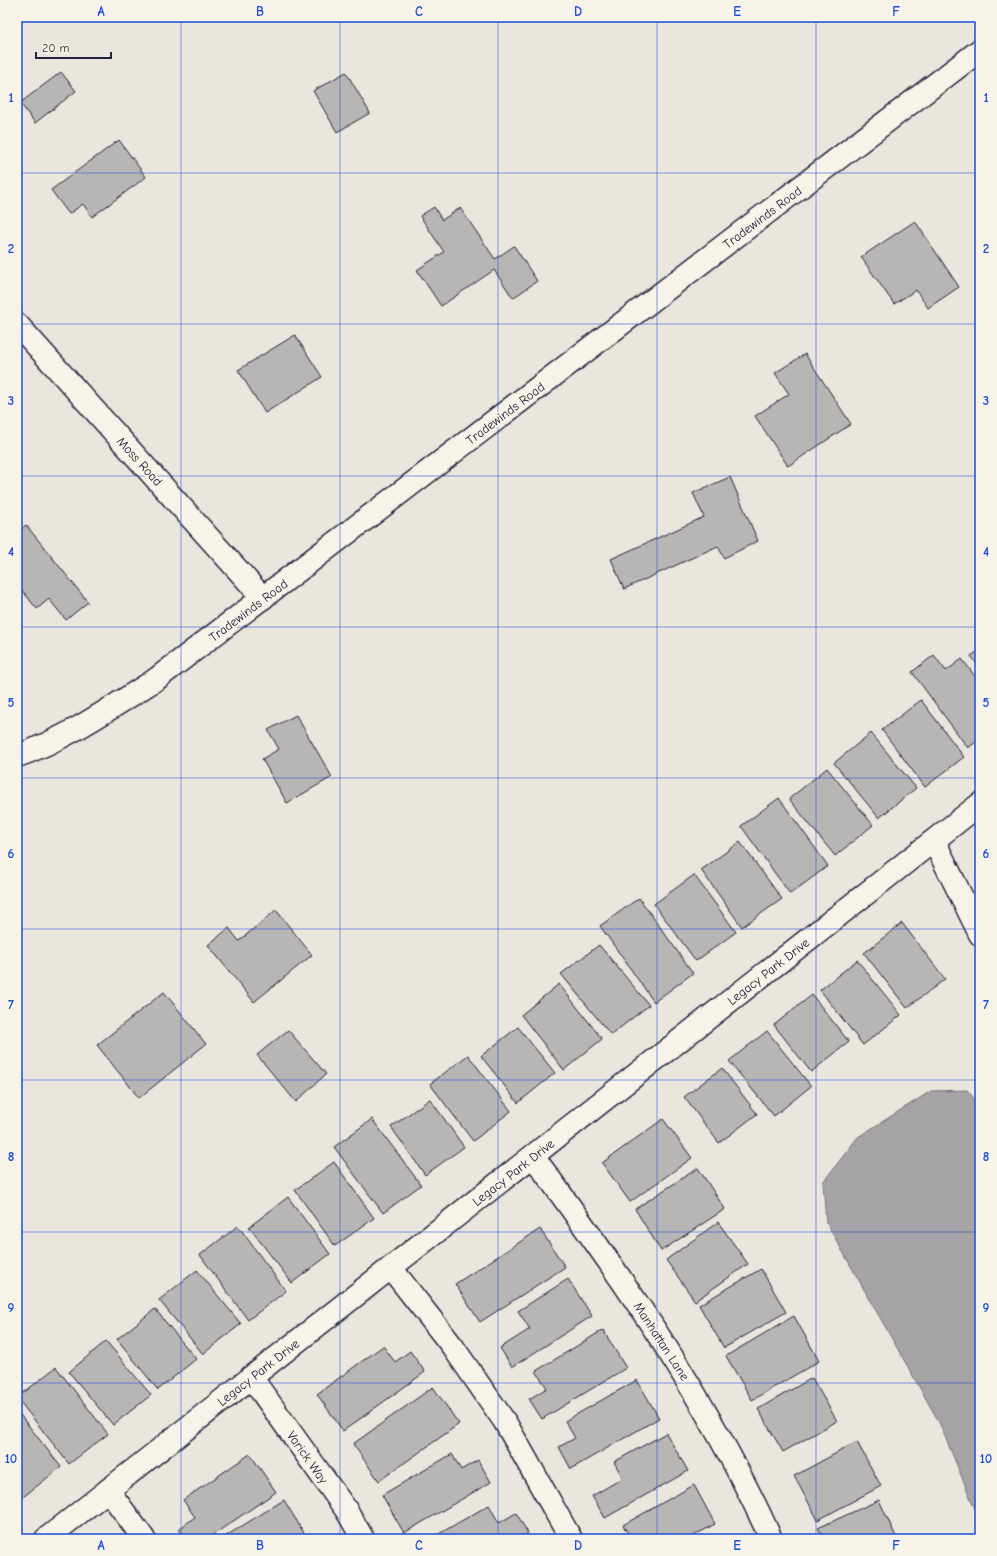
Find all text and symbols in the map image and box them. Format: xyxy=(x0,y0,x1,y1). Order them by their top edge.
text: A xyxy=(97,4,105,19)
text: B xyxy=(256,4,264,19)
text: C xyxy=(415,4,423,19)
text: D xyxy=(574,4,582,19)
text: E xyxy=(733,4,741,19)
text: F xyxy=(892,4,900,19)
scale bar xyxy=(36,34,111,60)
text: 20 m xyxy=(42,41,70,55)
text: 1 xyxy=(8,90,14,105)
text: 1 xyxy=(983,90,989,105)
street label: Tradewinds Road xyxy=(720,183,805,252)
text: 2 xyxy=(8,241,14,256)
text: 2 xyxy=(983,241,989,256)
street label: Tradewinds Road xyxy=(463,379,548,448)
text: 3 xyxy=(8,393,14,408)
text: 3 xyxy=(983,393,989,408)
street label: Moss Road xyxy=(114,434,166,489)
text: 4 xyxy=(8,544,14,559)
text: 4 xyxy=(983,544,989,559)
street label: Tradewinds Road xyxy=(206,576,291,645)
text: 5 xyxy=(8,695,15,710)
text: 5 xyxy=(983,695,990,710)
text: 6 xyxy=(8,846,15,861)
text: 6 xyxy=(983,846,990,861)
street label: Legacy Park Drive xyxy=(724,934,813,1008)
text: 7 xyxy=(8,997,14,1012)
text: 7 xyxy=(983,997,989,1012)
street label: Legacy Park Drive xyxy=(469,1135,558,1209)
text: 8 xyxy=(8,1149,14,1164)
text: 8 xyxy=(983,1149,989,1164)
street label: Manhattan Lane xyxy=(631,1299,693,1384)
text: 9 xyxy=(8,1300,15,1315)
text: 9 xyxy=(983,1300,990,1315)
street label: Legacy Park Drive xyxy=(214,1335,303,1409)
street label: Varick Way xyxy=(284,1428,331,1487)
text: 10 xyxy=(5,1451,17,1466)
text: 10 xyxy=(980,1451,992,1466)
text: A xyxy=(97,1538,105,1553)
text: B xyxy=(256,1538,264,1553)
text: C xyxy=(415,1538,423,1553)
text: D xyxy=(574,1538,582,1553)
text: E xyxy=(733,1538,741,1553)
text: F xyxy=(892,1538,900,1553)

